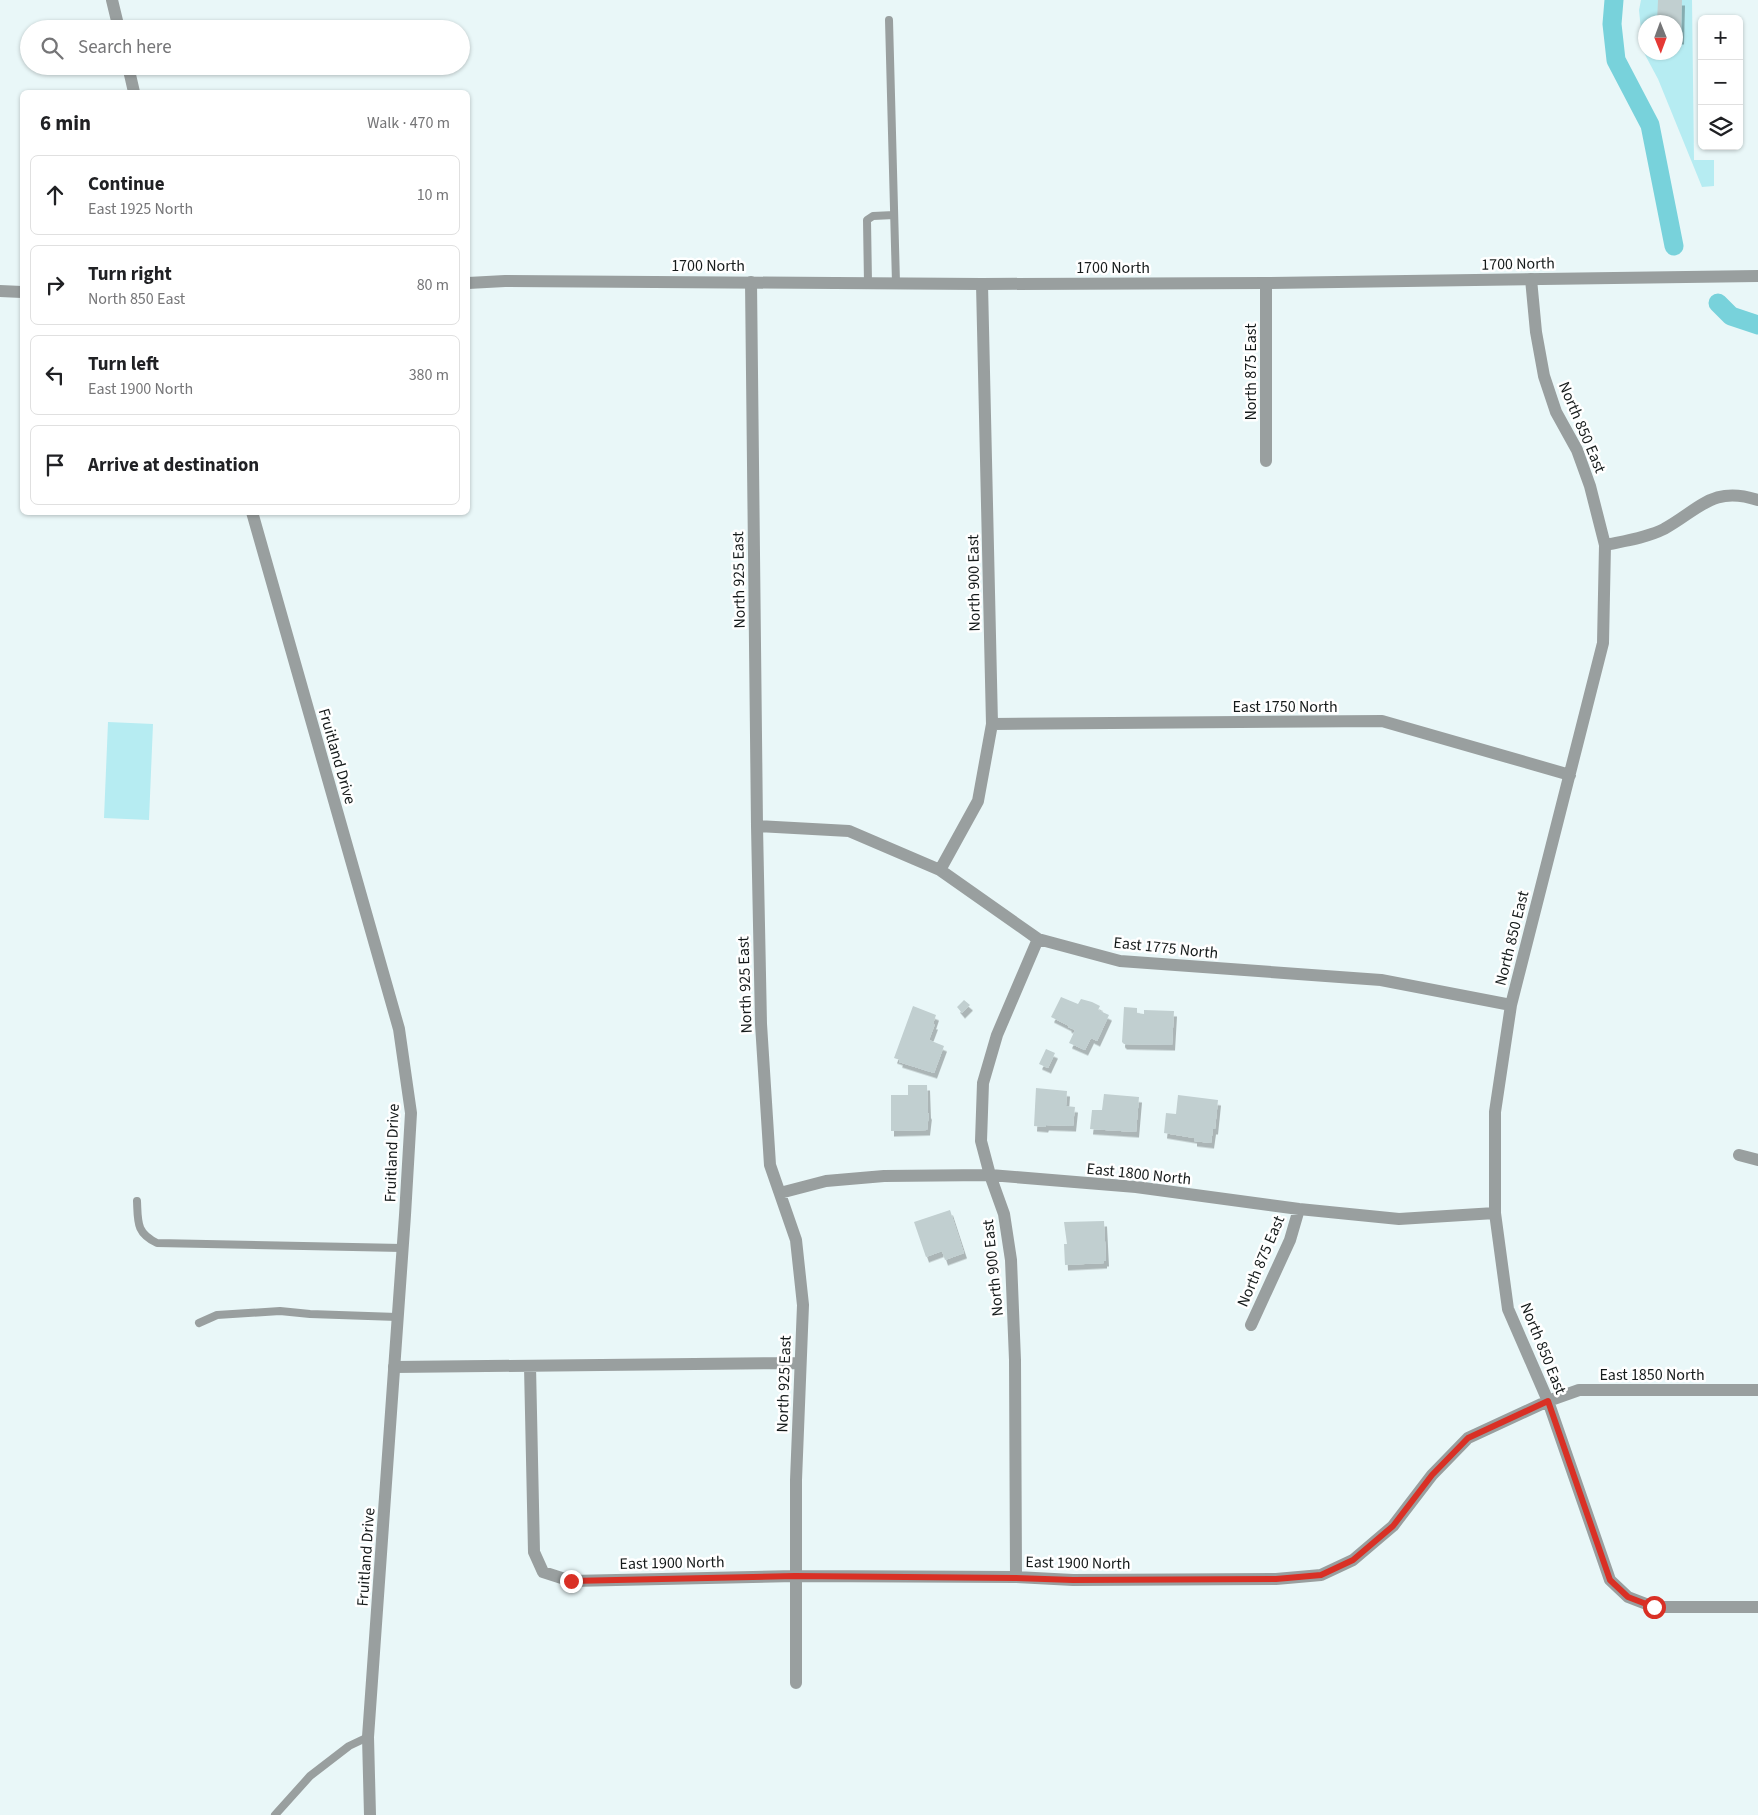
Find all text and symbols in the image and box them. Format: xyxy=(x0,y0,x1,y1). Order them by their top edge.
north arrow xyxy=(1638,15,1683,60)
map controls xyxy=(1698,15,1743,150)
button: + xyxy=(1698,15,1743,60)
search box xyxy=(20,20,470,75)
icon: search xyxy=(38,34,66,62)
text: Search here xyxy=(78,34,172,61)
button: − xyxy=(1698,60,1743,105)
button: layers xyxy=(1698,105,1743,150)
text: 6 min xyxy=(40,108,91,138)
text: Walk · 470 m xyxy=(367,112,450,134)
text: Continue xyxy=(88,171,165,198)
icon: ahead xyxy=(41,181,69,209)
text: 10 m xyxy=(417,184,449,206)
text: East 1925 North xyxy=(88,198,193,220)
street label: 1700 North xyxy=(1481,252,1555,276)
street label: 1700 North xyxy=(671,255,745,277)
street label: 1700 North xyxy=(1076,257,1150,279)
text: Turn right xyxy=(88,261,172,288)
icon: right xyxy=(41,271,69,299)
text: 80 m xyxy=(417,274,449,296)
text: North 850 East xyxy=(88,288,185,310)
street label: North 875 East xyxy=(1240,323,1262,421)
text: Turn left xyxy=(88,351,159,378)
icon: left xyxy=(41,361,69,389)
text: 380 m xyxy=(409,364,449,386)
text: East 1900 North xyxy=(88,378,193,400)
street label: North 850 East xyxy=(1553,378,1611,477)
icon: arrive xyxy=(41,451,69,479)
text: Arrive at destination xyxy=(88,452,259,479)
street label: North 925 East xyxy=(727,531,751,629)
street label: North 900 East xyxy=(962,534,986,632)
street label: East 1750 North xyxy=(1232,696,1338,718)
street label: Fruitland Drive xyxy=(313,706,361,807)
street label: North 850 East xyxy=(1490,888,1535,988)
street label: East 1775 North xyxy=(1112,932,1219,964)
street label: North 925 East xyxy=(732,935,758,1034)
street label: Fruitland Drive xyxy=(379,1103,405,1203)
street label: East 1800 North xyxy=(1085,1158,1192,1190)
street label: North 875 East xyxy=(1232,1212,1290,1310)
street label: North 900 East xyxy=(977,1218,1009,1317)
street label: North 850 East xyxy=(1515,1299,1572,1398)
street label: North 925 East xyxy=(771,1334,797,1433)
street label: East 1850 North xyxy=(1599,1364,1705,1386)
street label: Fruitland Drive xyxy=(352,1507,380,1607)
street label: East 1900 North xyxy=(619,1551,725,1575)
street label: East 1900 North xyxy=(1025,1551,1131,1575)
route end xyxy=(560,1570,583,1593)
route start xyxy=(1643,1596,1666,1619)

